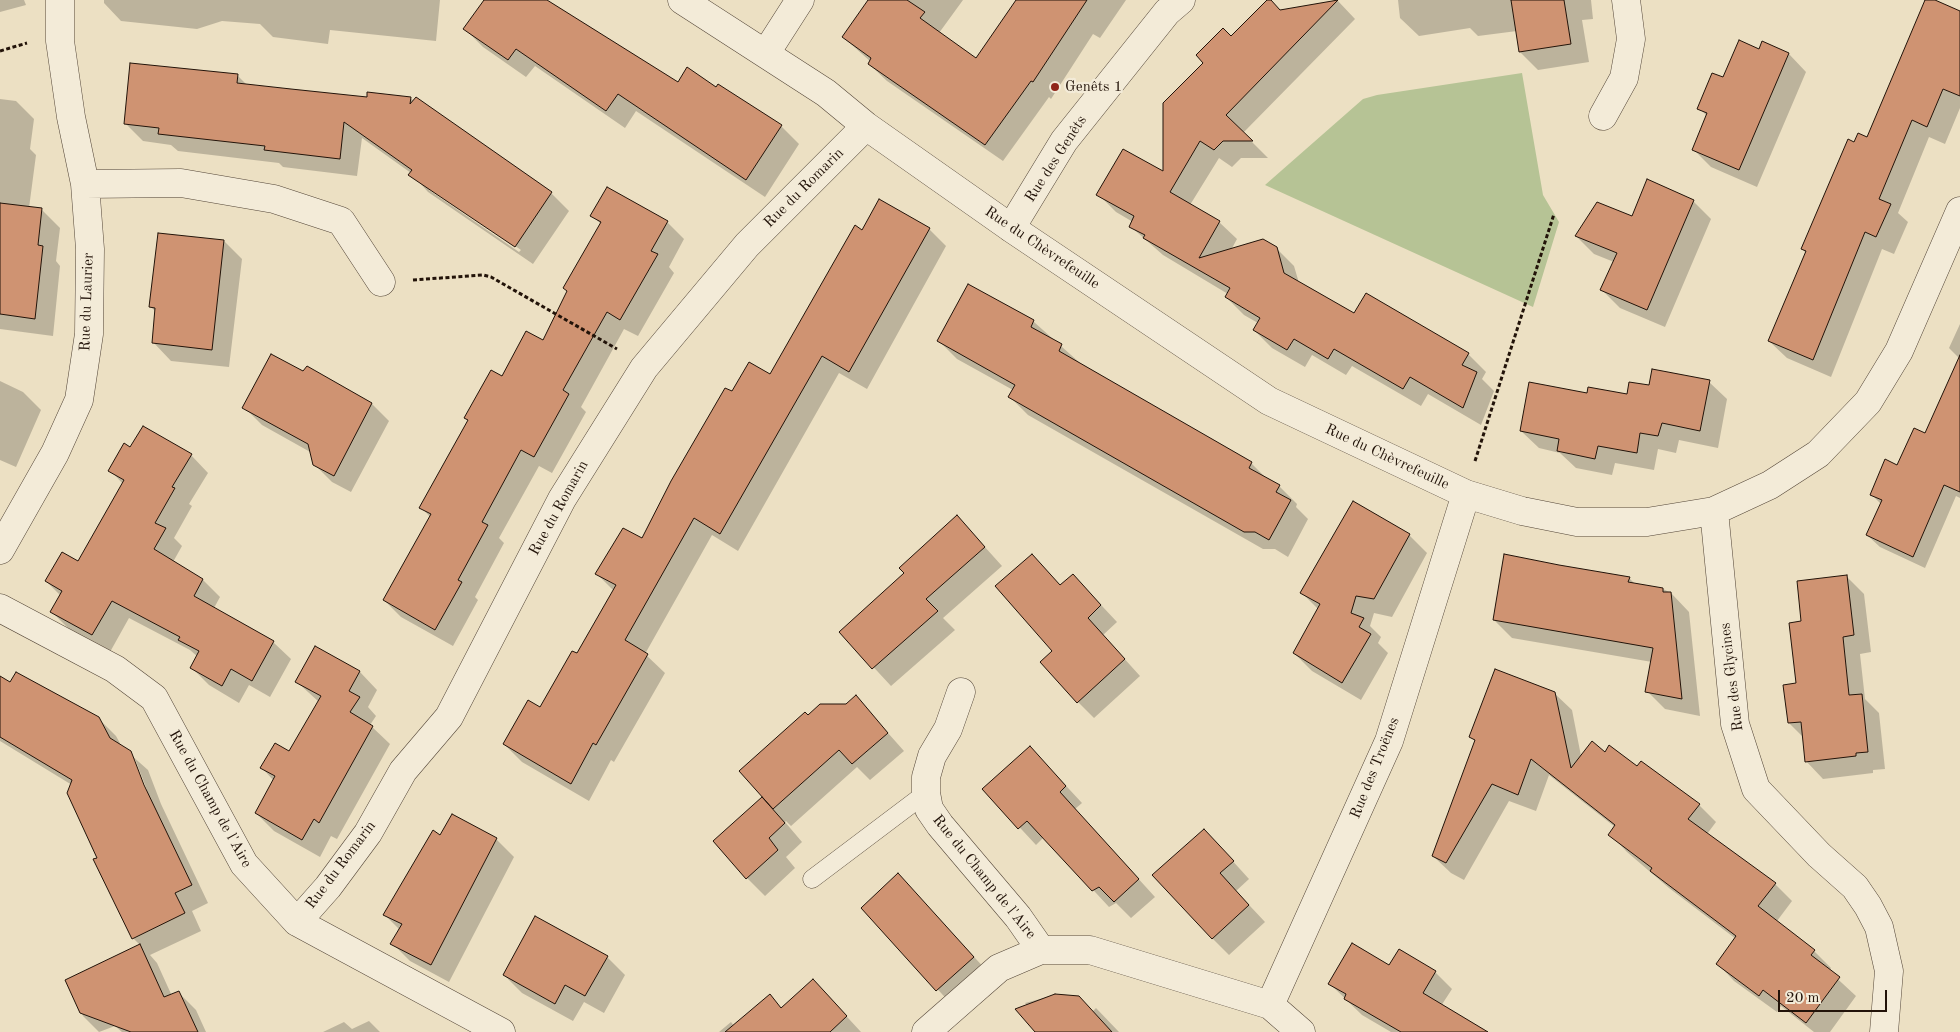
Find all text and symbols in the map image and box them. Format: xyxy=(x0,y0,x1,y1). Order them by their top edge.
place label: Genêts 1 xyxy=(1065,78,1122,96)
marker: Genêts 1 xyxy=(1049,81,1061,93)
street label: Rue des Genêts xyxy=(1021,112,1091,206)
street label: Rue du Romarin xyxy=(760,144,848,232)
street label: Rue du Chèvrefeuille xyxy=(981,203,1103,293)
street label: Rue du Laurier xyxy=(76,252,98,352)
street label: Rue du Chèvrefeuille xyxy=(1322,420,1452,494)
street label: Rue du Romarin xyxy=(526,457,592,559)
street label: Rue des Glycines xyxy=(1716,622,1748,732)
street label: Rue des Troënes xyxy=(1346,715,1404,821)
street label: Rue du Champ de l'Aire xyxy=(165,727,255,871)
street label: Rue du Champ de l'Aire xyxy=(928,811,1040,943)
street label: Rue du Romarin xyxy=(302,817,380,913)
scale bar xyxy=(1780,980,1889,1012)
text: 20 m xyxy=(1786,991,1820,1006)

